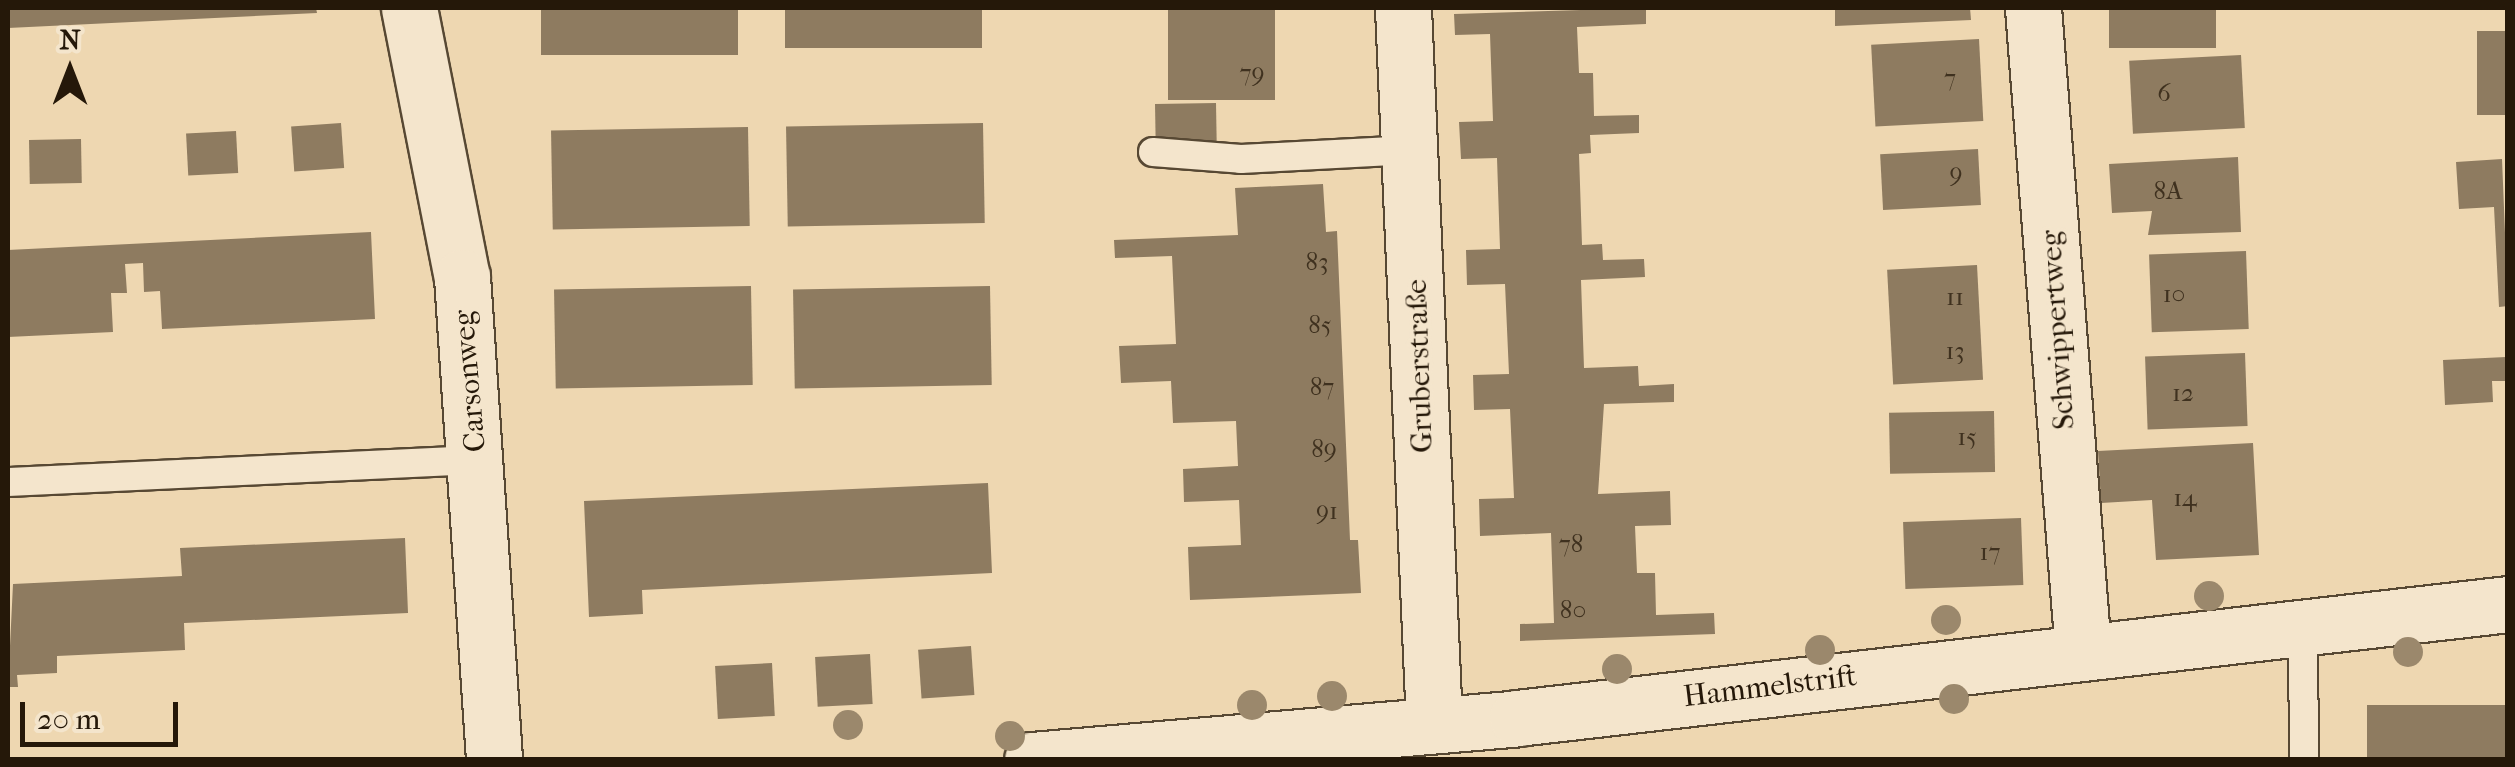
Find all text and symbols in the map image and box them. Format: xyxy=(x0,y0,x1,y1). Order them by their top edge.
north arrow xyxy=(20,20,120,120)
text: N xyxy=(59,23,81,56)
house number: 79 xyxy=(1239,58,1265,88)
house number: 7 xyxy=(1944,63,1956,93)
house number: 6 xyxy=(2157,78,2171,108)
house number: 9 xyxy=(1949,158,1963,188)
house number: 8A xyxy=(2154,176,2182,206)
street label: Schwippertweg xyxy=(2033,229,2083,431)
house number: 83 xyxy=(1306,247,1328,277)
street label: Gruberstraße xyxy=(1399,278,1441,454)
house number: 10 xyxy=(2163,279,2185,309)
house number: 11 xyxy=(1946,282,1964,312)
street label: Carsonweg xyxy=(446,309,494,453)
house number: 85 xyxy=(1308,310,1332,340)
house number: 13 xyxy=(1945,336,1965,366)
house number: 87 xyxy=(1310,372,1334,402)
house number: 12 xyxy=(2172,378,2194,408)
house number: 15 xyxy=(1957,422,1977,452)
house number: 89 xyxy=(1311,434,1337,464)
house number: 14 xyxy=(2173,483,2197,513)
house number: 91 xyxy=(1316,496,1338,526)
house number: 78 xyxy=(1559,529,1583,559)
house number: 17 xyxy=(1980,537,2000,567)
house number: 80 xyxy=(1560,595,1586,625)
street label: Hammelstrift xyxy=(1681,659,1859,715)
scale bar xyxy=(25,682,182,744)
text: 20 m xyxy=(37,702,100,737)

